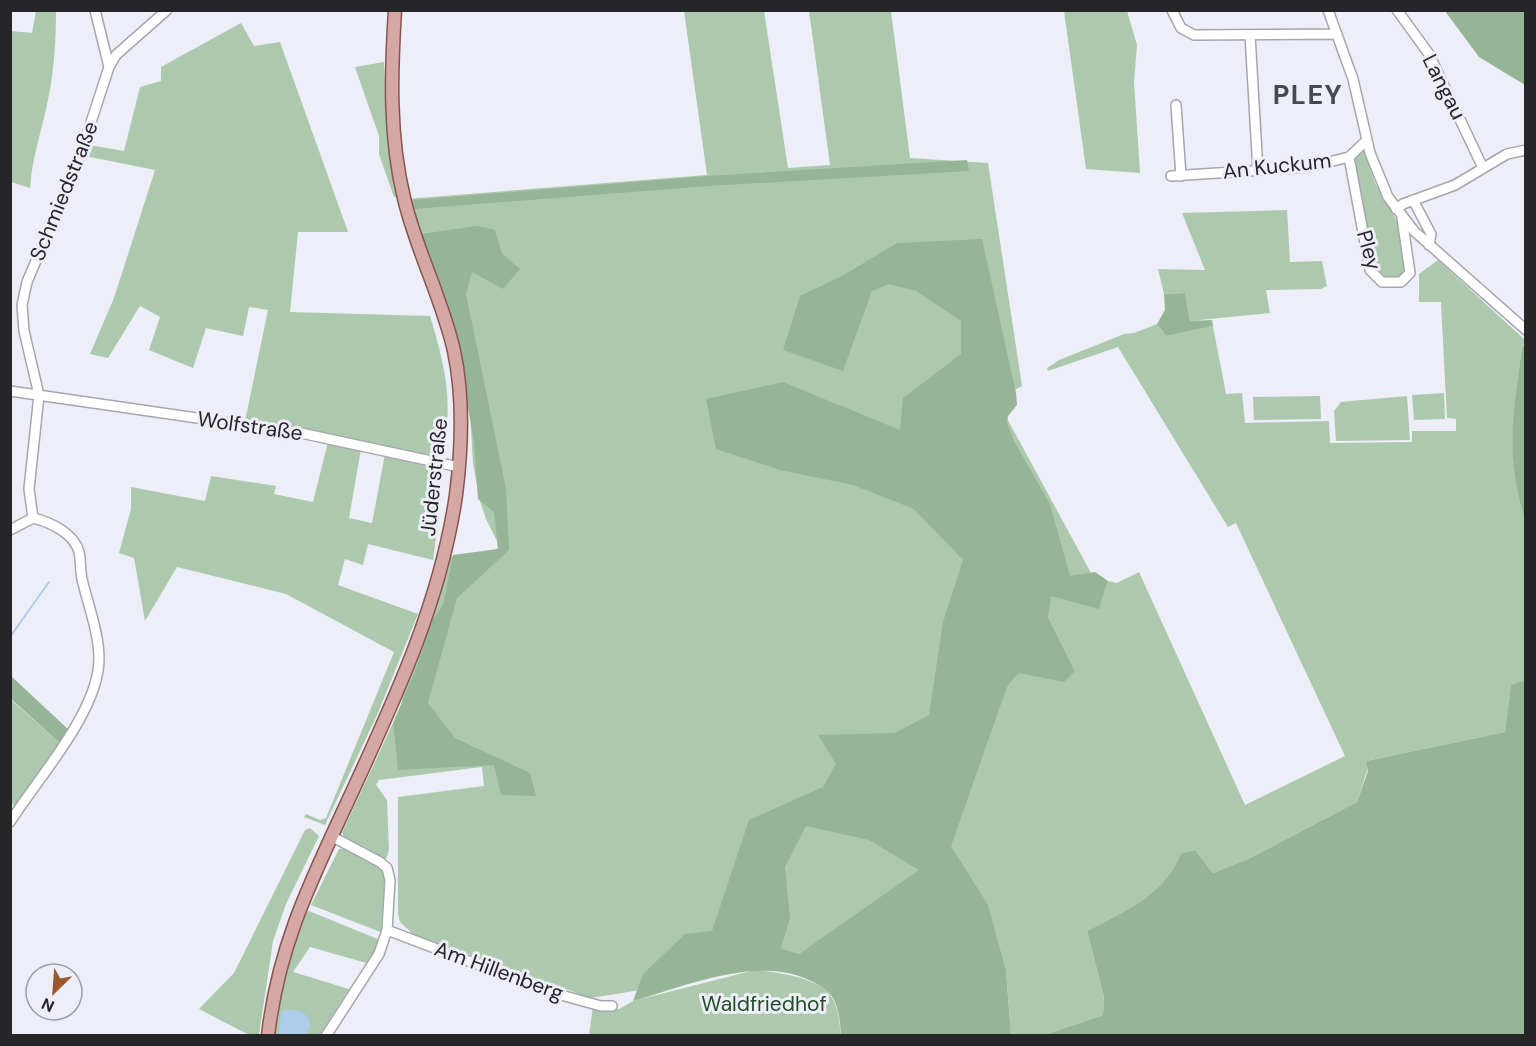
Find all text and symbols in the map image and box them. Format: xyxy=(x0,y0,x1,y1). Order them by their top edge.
street label: Langau xyxy=(1416,50,1472,124)
district label: PLEY xyxy=(1273,77,1343,112)
street label: Schmiedstraße xyxy=(23,117,105,265)
street label: An Kuckum xyxy=(1221,146,1333,186)
street label: Pley xyxy=(1350,227,1388,273)
street label: Wolfstraße xyxy=(195,405,305,447)
street label: Jüderstraße xyxy=(414,417,454,537)
street label: Am Hillenberg xyxy=(431,935,568,1007)
north arrow xyxy=(24,962,84,1022)
park label: Waldfriedhof xyxy=(701,990,827,1018)
text: N xyxy=(38,993,58,1017)

